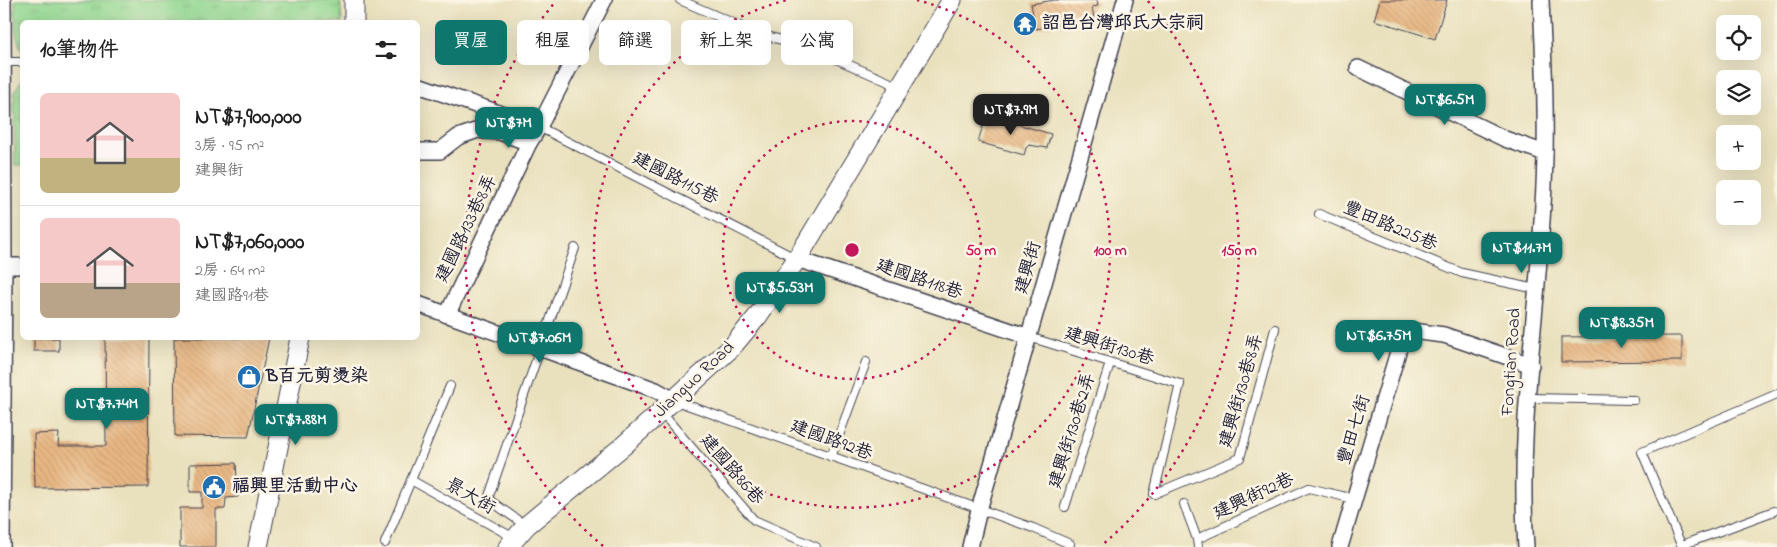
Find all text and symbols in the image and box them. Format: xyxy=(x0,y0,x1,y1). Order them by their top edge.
temple icon: 詔邑台灣邱氏大宗祠 xyxy=(1012,11,1038,37)
place label: 詔邑台灣邱氏大宗祠 xyxy=(1042,11,1204,37)
map controls xyxy=(1716,15,1761,225)
button: locate xyxy=(1716,15,1761,60)
chip: 買屋 xyxy=(435,20,507,65)
chip: 租屋 xyxy=(517,20,589,65)
chip: 篩選 xyxy=(599,20,671,65)
chip: 新上架 xyxy=(681,20,771,65)
chip: 公寓 xyxy=(781,20,853,65)
text: 10筆物件 xyxy=(40,36,119,66)
icon: filters xyxy=(372,36,400,64)
button: layers xyxy=(1716,70,1761,115)
pin: NT$6.5M xyxy=(1399,84,1491,126)
text: NT$6.5M xyxy=(1416,88,1474,112)
pin: NT$7.9M xyxy=(965,94,1057,136)
text: NT$7.9M xyxy=(984,98,1038,122)
text: NT$7,900,000 xyxy=(195,103,301,133)
pin: NT$7M xyxy=(474,106,544,149)
text: NT$7M xyxy=(486,111,532,135)
icon: home xyxy=(80,113,140,173)
button: + xyxy=(1716,125,1761,170)
text: 3房 · 95 m² xyxy=(195,134,264,158)
street label: 建國路115巷 xyxy=(627,146,723,212)
text: 建興街 xyxy=(195,159,243,183)
street label: 建國路133巷8弄 xyxy=(430,171,504,287)
button: − xyxy=(1716,180,1761,225)
street label: 豐田路225巷 xyxy=(1339,195,1441,259)
text: NT$7,060,000 xyxy=(195,228,304,258)
pin: NT$11.7M xyxy=(1470,232,1574,274)
text: NT$11.7M xyxy=(1492,236,1552,260)
icon: home xyxy=(80,238,140,298)
street label: 建興街 xyxy=(1009,238,1049,298)
text: 50 m xyxy=(966,240,997,262)
text: 100 m xyxy=(1093,240,1127,262)
text: 150 m xyxy=(1221,240,1257,262)
centre of rings xyxy=(843,241,861,259)
street label: 建國路118巷 xyxy=(872,253,966,307)
text: 2房 · 64 m² xyxy=(195,259,265,283)
pin: NT$5.53M xyxy=(728,272,832,314)
text: NT$5.53M xyxy=(746,276,814,300)
text: 建國路91巷 xyxy=(195,284,269,308)
pin: NT$8.35M xyxy=(1570,306,1674,349)
street label: Fongtian Road xyxy=(1495,307,1530,418)
text: NT$8.35M xyxy=(1590,311,1654,335)
pin: NT$6.75M xyxy=(1327,320,1431,362)
street label: 建興街130巷 xyxy=(1061,321,1157,373)
pin: NT$7.06M xyxy=(488,322,592,364)
text: NT$6.75M xyxy=(1346,324,1412,348)
text: NT$7.06M xyxy=(508,326,572,350)
street label: 建興街130巷8弄 xyxy=(1213,331,1271,451)
street label: Jianguo Road xyxy=(649,336,742,425)
shop icon: B百元剪燙染 xyxy=(236,364,262,390)
place label: B百元剪燙染 xyxy=(265,364,368,390)
street label: 建興街130巷2弄 xyxy=(1043,370,1103,492)
pin: NT$7.74M xyxy=(55,388,159,430)
text: NT$7.74M xyxy=(76,392,138,416)
street label: 豐田七街 xyxy=(1332,392,1378,468)
pin: NT$7.88M xyxy=(244,404,348,446)
text: NT$7.88M xyxy=(265,408,327,432)
street label: 建國路92巷 xyxy=(786,414,876,468)
street label: 建國路86巷 xyxy=(693,429,769,511)
street label: 建興街92巷 xyxy=(1209,467,1299,527)
street label: 景大街 xyxy=(440,472,500,522)
public building icon: 福興里活動中心 xyxy=(201,474,227,500)
place label: 福興里活動中心 xyxy=(232,474,358,500)

